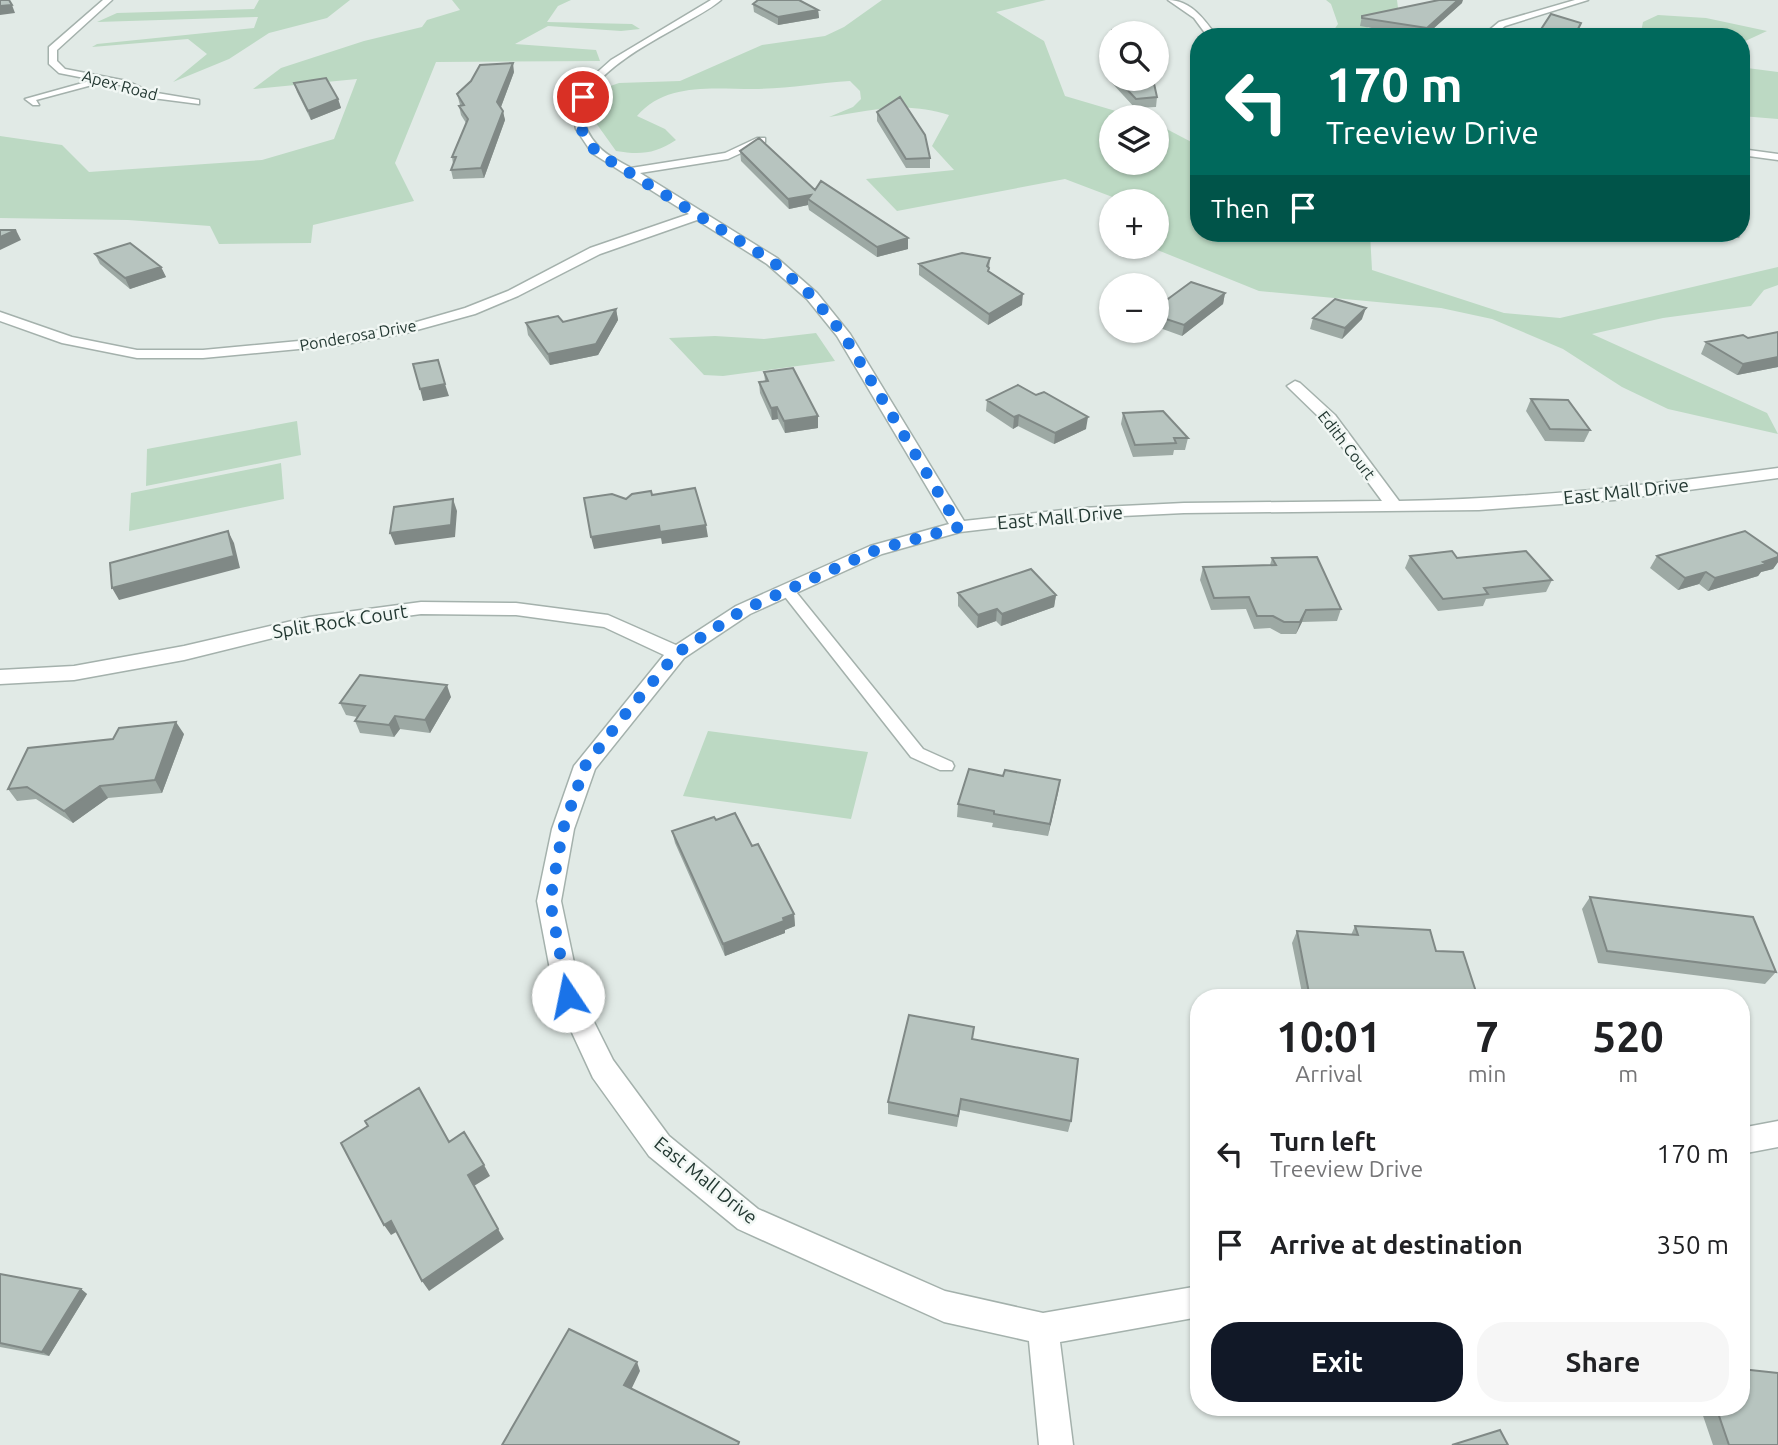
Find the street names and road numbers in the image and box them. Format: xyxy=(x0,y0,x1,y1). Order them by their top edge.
street label: Apex Road xyxy=(80,66,160,104)
street label: Ponderosa Drive xyxy=(298,316,418,354)
street label: Edith Court xyxy=(1315,407,1380,483)
street label: East Mall Drive xyxy=(1562,473,1690,509)
street label: East Mall Drive xyxy=(996,501,1124,533)
street label: Split Rock Court xyxy=(271,599,410,643)
street label: East Mall Drive xyxy=(650,1132,762,1228)

